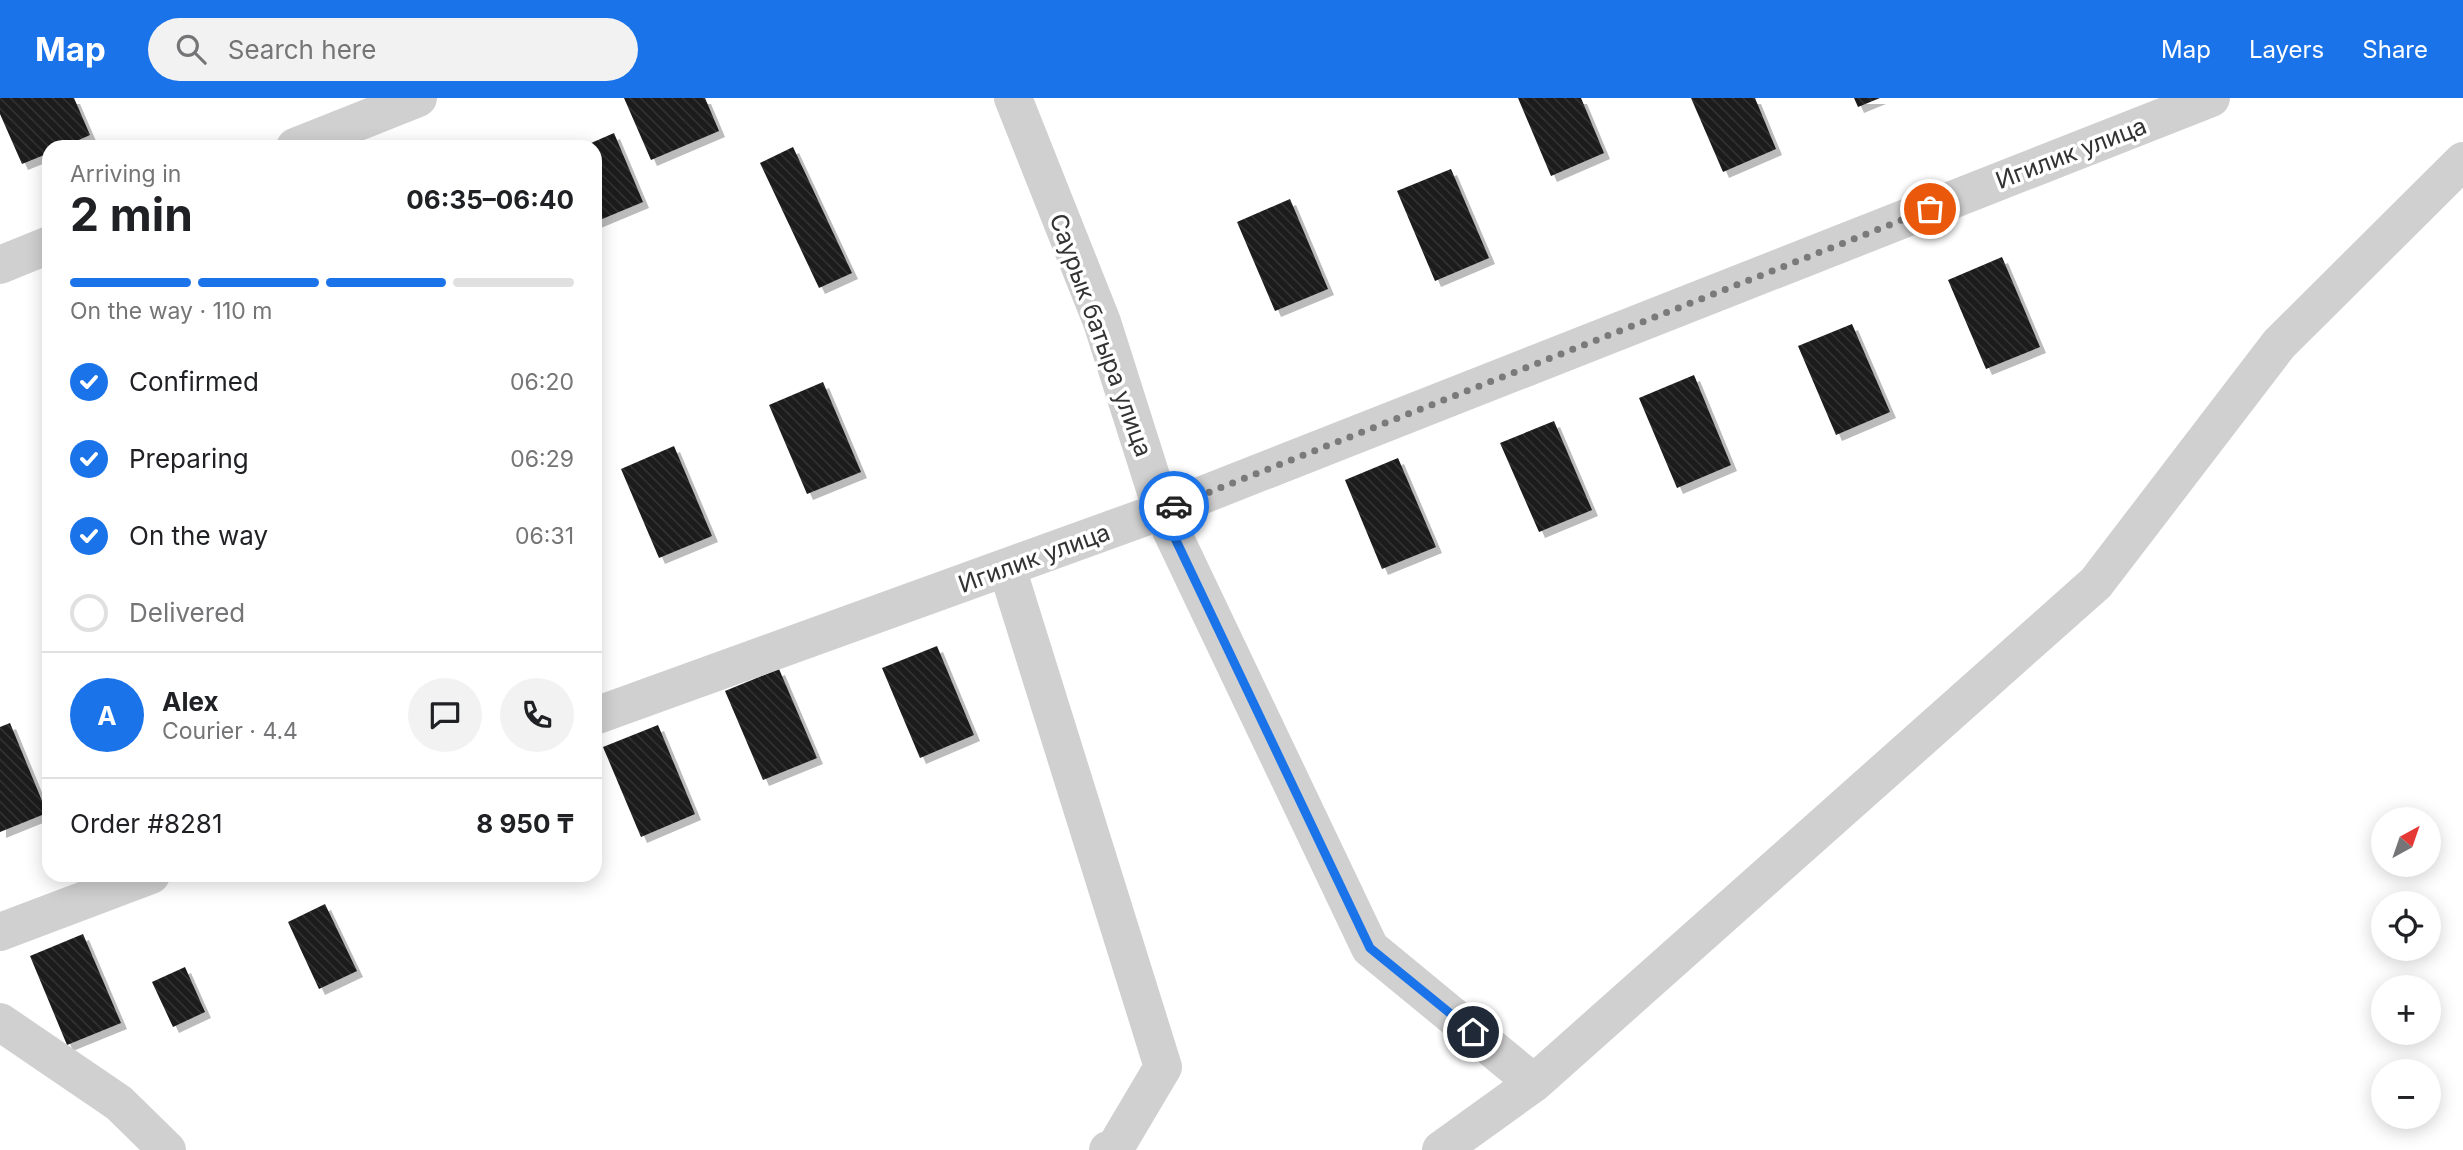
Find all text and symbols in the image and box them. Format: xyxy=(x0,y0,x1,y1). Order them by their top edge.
search box xyxy=(148,18,638,81)
text: Map xyxy=(35,29,106,69)
icon: search xyxy=(172,30,210,68)
text: Search here xyxy=(228,34,376,65)
text: Map xyxy=(2161,35,2211,64)
text: Layers xyxy=(2249,35,2324,64)
text: Share xyxy=(2362,35,2428,64)
street label: Игилик улица xyxy=(1992,111,2150,195)
text: Arriving in xyxy=(70,160,181,188)
pin xyxy=(1900,179,1960,239)
text: 06:35–06:40 xyxy=(406,184,574,215)
text: 2 min xyxy=(70,186,193,242)
icon: bag xyxy=(1911,190,1949,228)
street label: Саурык батыра улица xyxy=(1044,210,1158,460)
text: On the way · 110 m xyxy=(70,297,272,325)
icon: check xyxy=(70,363,108,401)
text: Confirmed xyxy=(129,366,259,397)
text: 06:20 xyxy=(510,368,574,396)
icon: check xyxy=(70,440,108,478)
text: Preparing xyxy=(129,443,249,474)
text: 06:29 xyxy=(510,445,574,473)
courier xyxy=(1139,471,1209,541)
icon: car xyxy=(1155,487,1193,525)
icon: check xyxy=(70,517,108,555)
street label: Игилик улица xyxy=(954,517,1114,599)
text: On the way xyxy=(129,520,268,551)
text: 06:31 xyxy=(515,522,574,550)
text: Delivered xyxy=(129,597,245,628)
button: chat xyxy=(408,678,482,752)
button: phone xyxy=(500,678,574,752)
text: Alex xyxy=(162,686,219,717)
text: A xyxy=(97,700,117,731)
text: Courier · 4.4 xyxy=(162,717,298,745)
north arrow xyxy=(2371,807,2441,877)
map controls xyxy=(2371,807,2441,1129)
text: Order #8281 xyxy=(70,808,222,839)
text: 8 950 ₸ xyxy=(476,808,574,839)
button: locate xyxy=(2371,891,2441,961)
button: + xyxy=(2371,975,2441,1045)
pin xyxy=(1443,1002,1503,1062)
icon: home xyxy=(1454,1013,1492,1051)
button: − xyxy=(2371,1059,2441,1129)

